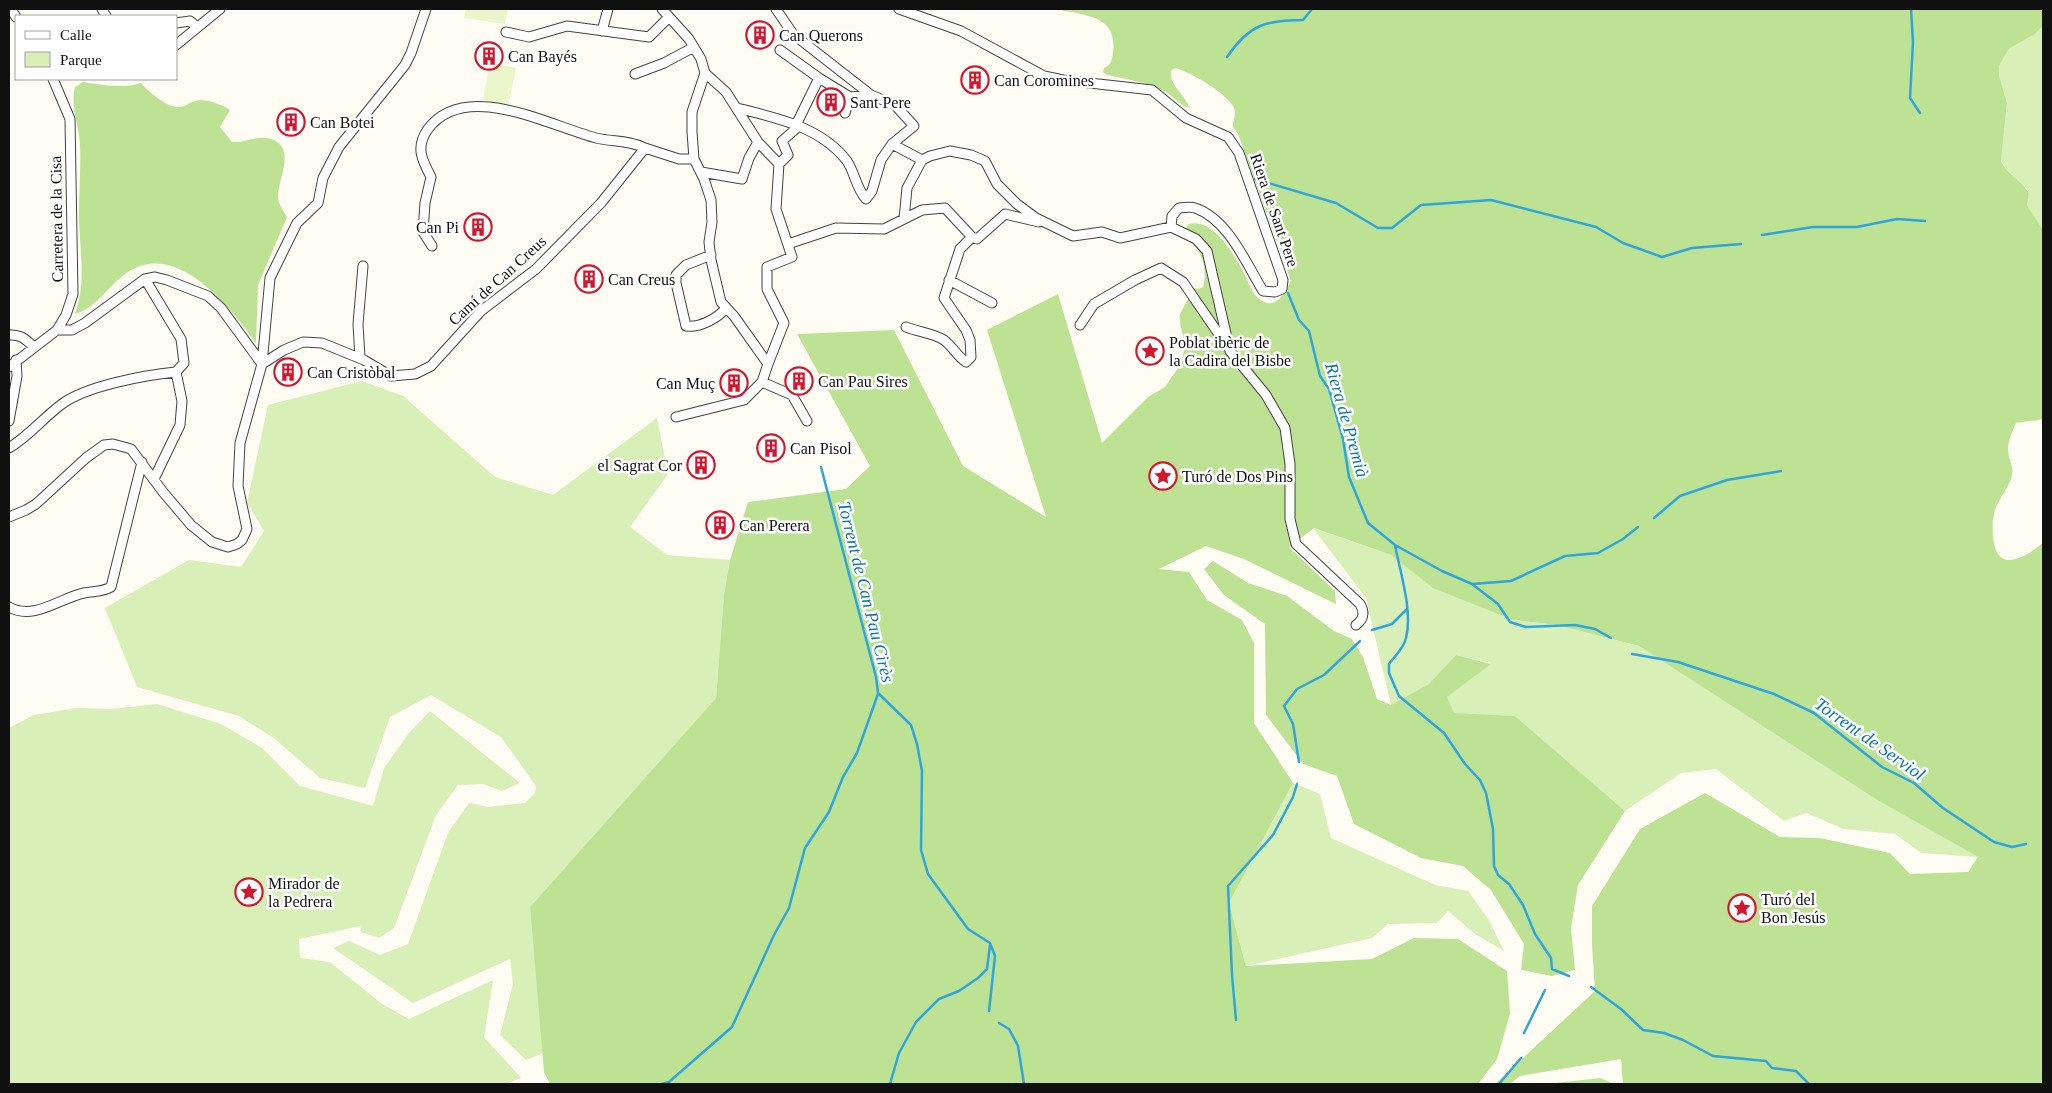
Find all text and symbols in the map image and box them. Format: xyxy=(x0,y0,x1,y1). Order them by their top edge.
legend xyxy=(15,15,178,80)
building icon: Can Querons xyxy=(745,20,775,50)
text: Calle xyxy=(60,27,92,43)
place label: Can Querons xyxy=(779,27,863,44)
building icon: Can Bayés xyxy=(474,41,504,71)
place label: Can Bayés xyxy=(508,48,577,66)
text: Parque xyxy=(60,52,102,68)
building icon: Can Coromines xyxy=(960,65,990,95)
place label: Can Coromines xyxy=(994,72,1094,89)
building icon: Sant Pere xyxy=(816,87,846,117)
place label: Sant Pere xyxy=(850,94,911,111)
building icon: Can Botei xyxy=(276,107,306,137)
place label: Can Botei xyxy=(310,114,375,131)
street label: Riera de Sant Pere xyxy=(1247,151,1302,269)
street label: Carretera de la Cisa xyxy=(47,156,66,282)
building icon: Can Pi xyxy=(463,212,493,242)
place label: Can Pi xyxy=(416,219,460,236)
street label: Camí de Can Creus xyxy=(445,232,549,328)
building icon: Can Creus xyxy=(574,264,604,294)
place label: Can Creus xyxy=(608,271,675,288)
place label: Poblat ibèric de la Cadira del Bisbe xyxy=(1169,334,1291,369)
place icon: Poblat ibèric de la Cadira del Bisbe xyxy=(1135,336,1165,366)
building icon: Can Cristòbal xyxy=(273,357,303,387)
water label: Riera de Premià xyxy=(1321,359,1373,480)
place label: Can Cristòbal xyxy=(307,364,396,381)
building icon: Can Pau Sires xyxy=(784,366,814,396)
building icon: Can Muç xyxy=(719,368,749,398)
place label: Can Pau Sires xyxy=(818,373,908,390)
place label: Can Muç xyxy=(656,375,715,393)
building icon: Can Pisol xyxy=(756,433,786,463)
place label: Can Pisol xyxy=(790,440,852,457)
building icon: el Sagrat Cor xyxy=(686,450,716,480)
place label: el Sagrat Cor xyxy=(598,457,683,475)
place icon: Turó de Dos Pins xyxy=(1148,461,1178,491)
place label: Turó de Dos Pins xyxy=(1182,468,1293,485)
water label: Torrent de Can Pau Cirès xyxy=(834,499,898,685)
building icon: Can Perera xyxy=(705,510,735,540)
place label: Can Perera xyxy=(739,517,810,534)
water label: Torrent de Serviol xyxy=(1811,694,1929,784)
place label: Mirador de la Pedrera xyxy=(268,875,340,910)
place icon: Mirador de la Pedrera xyxy=(234,877,264,907)
place label: Turó del Bon Jesús xyxy=(1761,891,1825,926)
place icon: Turó del Bon Jesús xyxy=(1727,893,1757,923)

